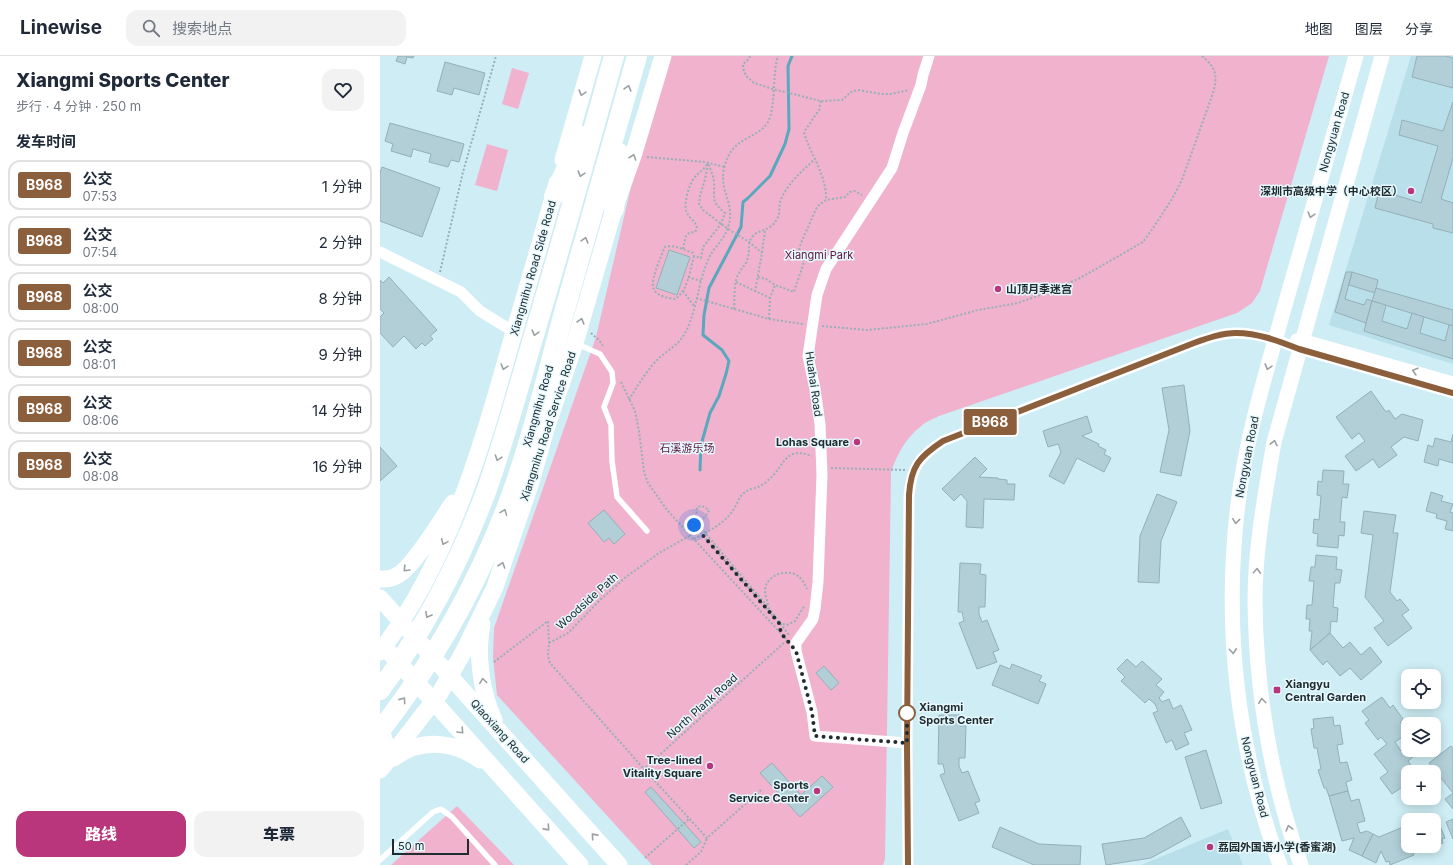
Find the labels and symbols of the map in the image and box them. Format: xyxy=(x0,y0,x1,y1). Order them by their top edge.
one-way arrow xyxy=(623,85,632,92)
one-way arrow xyxy=(578,90,587,97)
street label: Nongyuan Road xyxy=(1316,90,1352,174)
one-way arrow xyxy=(628,154,636,161)
one-way arrow xyxy=(577,171,585,178)
place label: 深圳市高级中学（中心校区） xyxy=(1260,184,1403,198)
marker: 深圳市高级中学（中心校区） xyxy=(1406,186,1416,196)
street label: Xiangmihu Road Side Road xyxy=(507,199,559,337)
one-way arrow xyxy=(1307,211,1316,218)
one-way arrow xyxy=(580,237,589,244)
park label: Xiangmi Park xyxy=(785,248,853,262)
place label: 山顶月季迷宫 xyxy=(1006,282,1072,296)
marker: 山顶月季迷宫 xyxy=(993,284,1003,294)
one-way arrow xyxy=(576,318,585,325)
one-way arrow xyxy=(531,330,540,337)
street label: Xiangmihu Road Service Road xyxy=(517,349,579,503)
street label: Huahai Road xyxy=(802,350,826,418)
one-way arrow xyxy=(500,363,509,370)
street label: Xiangmihu Road xyxy=(520,363,556,449)
one-way arrow xyxy=(1264,363,1273,370)
one-way arrow xyxy=(1412,368,1419,376)
line badge: B968 xyxy=(962,409,1018,435)
street label: Nongyuan Road xyxy=(1232,415,1262,499)
place label: Lohas Square xyxy=(776,435,849,449)
marker: Lohas Square xyxy=(852,437,862,447)
one-way arrow xyxy=(1269,439,1277,446)
park label: 石溪游乐场 xyxy=(660,441,715,455)
one-way arrow xyxy=(494,454,502,461)
one-way arrow xyxy=(500,509,508,516)
your location xyxy=(684,515,704,535)
one-way arrow xyxy=(1232,518,1241,524)
one-way arrow xyxy=(441,538,449,546)
one-way arrow xyxy=(497,561,506,568)
one-way arrow xyxy=(403,564,411,572)
one-way arrow xyxy=(1253,568,1261,574)
street label: Woodside Path xyxy=(553,570,621,632)
one-way arrow xyxy=(425,611,432,618)
one-way arrow xyxy=(1229,648,1238,654)
street label: North Plank Road xyxy=(664,671,740,741)
place label: Xiangyu Central Garden xyxy=(1285,677,1366,704)
one-way arrow xyxy=(479,678,488,684)
marker: Xiangyu Central Garden xyxy=(1272,685,1282,695)
street label: Qiaoxiang Road xyxy=(468,696,532,766)
one-way arrow xyxy=(398,697,406,704)
one-way arrow xyxy=(1258,698,1267,704)
place label: Xiangmi Sports Center xyxy=(919,700,994,727)
marker: Xiangmi Sports Center xyxy=(898,704,916,722)
one-way arrow xyxy=(456,726,463,734)
street label: Nongyuan Road xyxy=(1238,735,1272,819)
place label: Tree-lined Vitality Square xyxy=(623,753,702,780)
marker: Tree-lined Vitality Square xyxy=(705,761,715,771)
place label: Sports Service Center xyxy=(729,778,810,805)
marker: Sports Service Center xyxy=(812,786,822,796)
one-way arrow xyxy=(543,823,550,831)
one-way arrow xyxy=(1285,825,1294,832)
one-way arrow xyxy=(591,833,598,841)
scale bar xyxy=(392,837,469,856)
place label: 荔园外国语小学(香蜜湖) xyxy=(1218,840,1336,854)
marker: 荔园外国语小学(香蜜湖) xyxy=(1205,842,1215,852)

